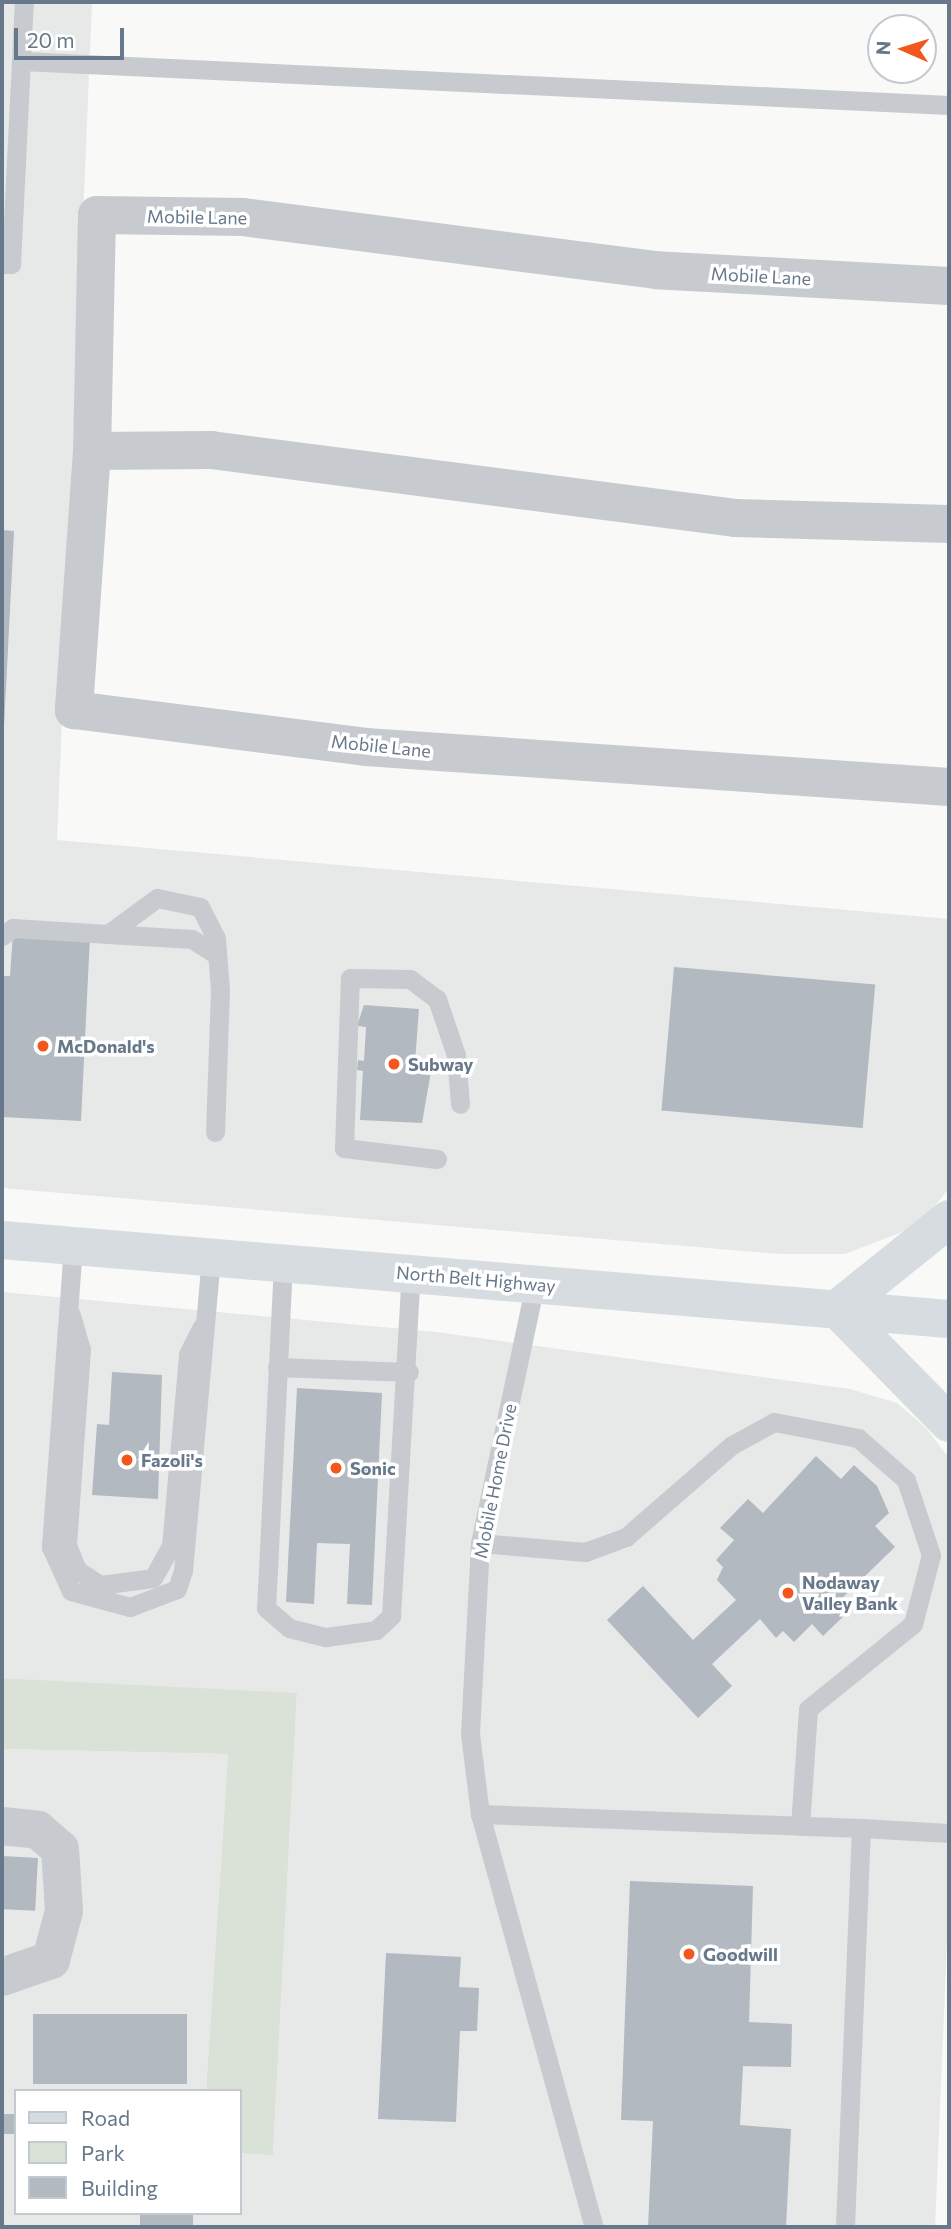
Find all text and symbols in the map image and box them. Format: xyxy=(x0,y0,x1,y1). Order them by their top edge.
scale bar xyxy=(18,14,128,58)
north arrow xyxy=(867,14,937,84)
text: 20 m xyxy=(27,27,75,52)
text: N xyxy=(871,40,894,56)
street label: Mobile Lane xyxy=(147,205,247,229)
street label: Mobile Lane xyxy=(710,263,812,289)
street label: Mobile Lane xyxy=(330,730,432,762)
place label: McDonald's xyxy=(57,1035,155,1057)
marker: McDonald's xyxy=(35,1038,51,1054)
place label: Subway xyxy=(408,1053,473,1075)
marker: Subway xyxy=(386,1056,402,1072)
street label: North Belt Highway xyxy=(395,1261,557,1297)
street label: Mobile Home Drive xyxy=(469,1402,521,1560)
place label: Fazoli's xyxy=(141,1449,203,1471)
marker: Fazoli's xyxy=(119,1452,135,1468)
place label: Sonic xyxy=(350,1457,396,1479)
marker: Sonic xyxy=(328,1460,344,1476)
place label: Nodaway Valley Bank xyxy=(802,1572,898,1614)
marker: Nodaway Valley Bank xyxy=(780,1585,796,1601)
place label: Goodwill xyxy=(703,1943,778,1965)
marker: Goodwill xyxy=(681,1946,697,1962)
legend xyxy=(14,2089,242,2215)
text: Road xyxy=(81,2105,130,2130)
text: Park xyxy=(81,2140,125,2165)
text: Building xyxy=(81,2175,158,2200)

